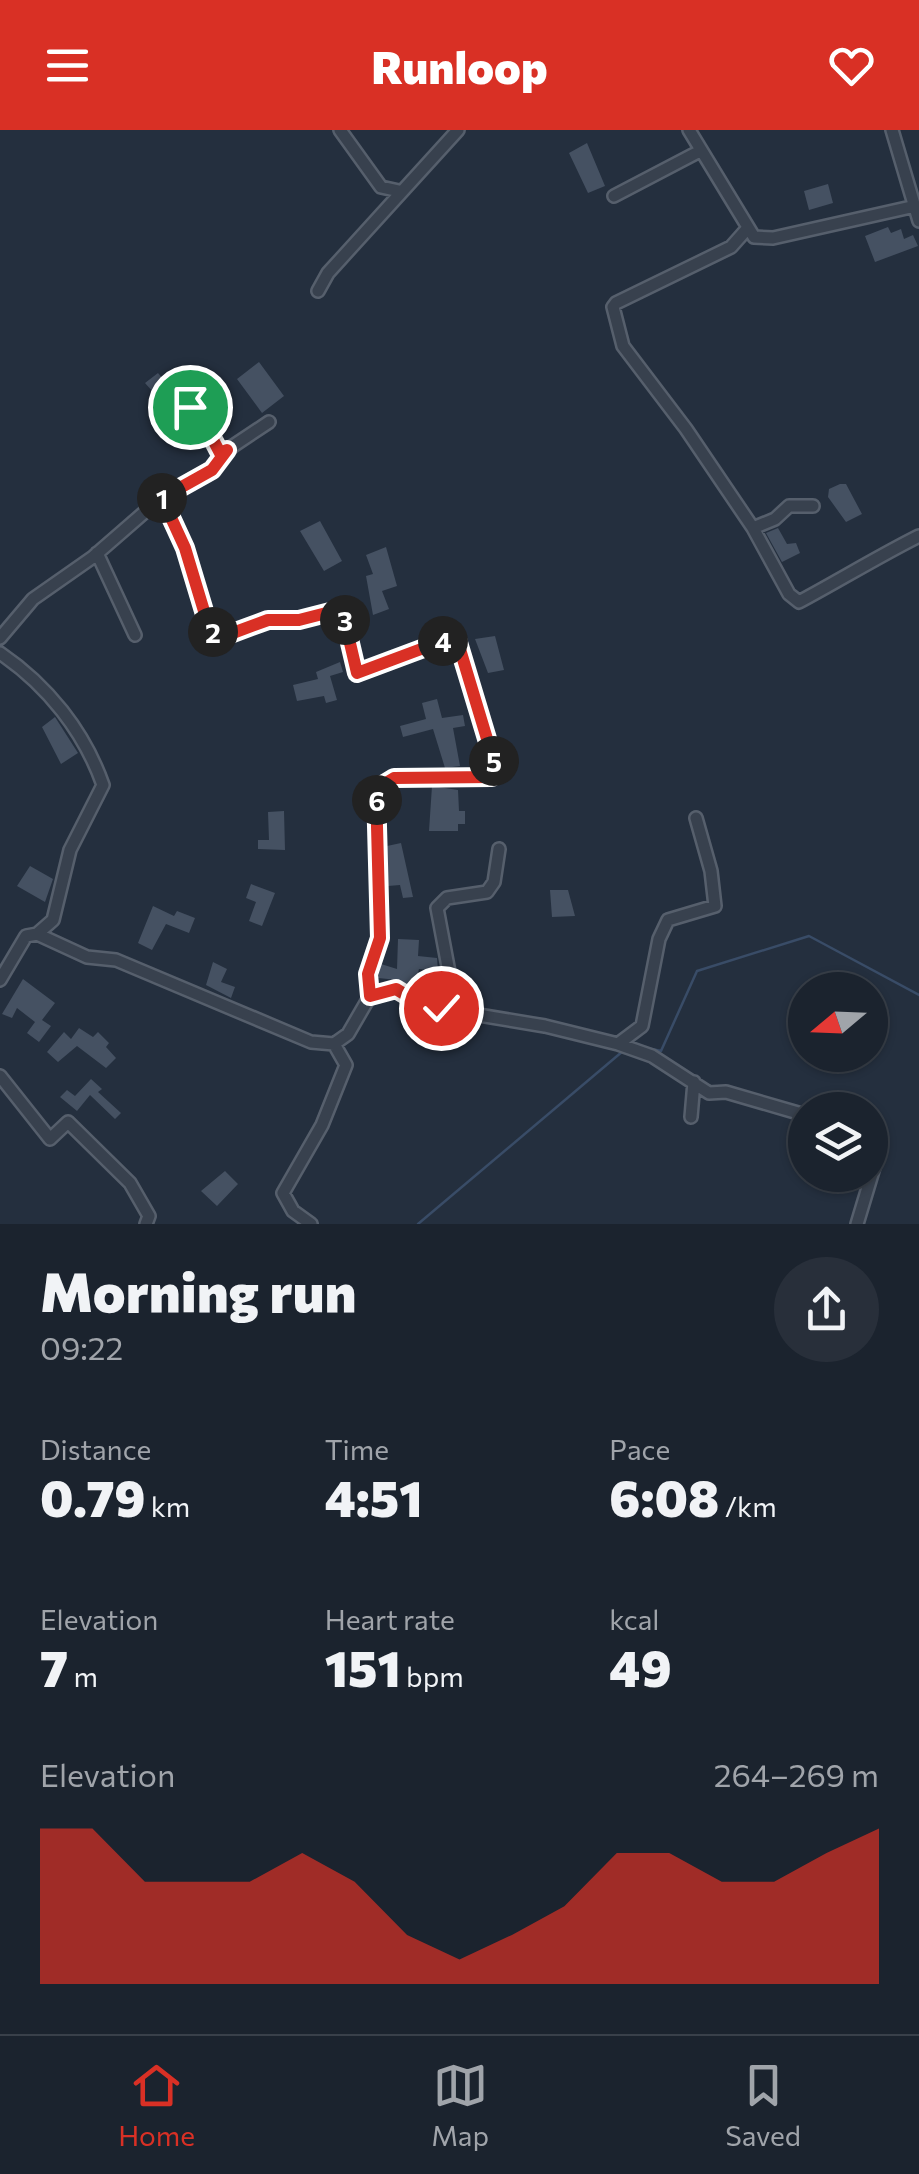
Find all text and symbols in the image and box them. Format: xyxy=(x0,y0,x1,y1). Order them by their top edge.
icon: menu xyxy=(40,38,95,93)
text: Runloop xyxy=(371,38,548,93)
icon: heart xyxy=(824,38,879,93)
pin xyxy=(148,365,233,450)
icon: arrive xyxy=(163,380,218,435)
pin: 1 xyxy=(137,473,187,523)
text: 1 xyxy=(156,481,168,515)
pin: 3 xyxy=(320,595,370,645)
text: 3 xyxy=(337,603,353,637)
pin: 2 xyxy=(188,607,238,657)
text: 2 xyxy=(205,615,221,649)
pin: 4 xyxy=(418,616,468,666)
text: 4 xyxy=(434,624,452,658)
pin: 5 xyxy=(469,736,519,786)
text: 5 xyxy=(486,744,502,778)
pin: 6 xyxy=(352,775,402,825)
text: 6 xyxy=(368,783,386,817)
pin xyxy=(399,966,484,1051)
north arrow xyxy=(788,972,888,1072)
map controls xyxy=(788,972,888,1192)
icon: check xyxy=(414,981,469,1036)
button: layers xyxy=(788,1092,888,1192)
text: Morning run xyxy=(40,1256,356,1323)
button: share xyxy=(774,1257,879,1362)
text: 09:22 xyxy=(40,1327,123,1367)
text: Distance xyxy=(40,1432,151,1466)
text: Time xyxy=(325,1432,389,1466)
text: Pace xyxy=(609,1432,670,1466)
text: 0.79 xyxy=(40,1466,145,1527)
text: 4:51 xyxy=(325,1466,422,1527)
text: 6:08 xyxy=(609,1466,719,1527)
text: km xyxy=(145,1489,190,1523)
text: /km xyxy=(719,1489,777,1523)
text: Elevation xyxy=(40,1602,158,1636)
text: Heart rate xyxy=(325,1602,455,1636)
text: kcal xyxy=(609,1602,659,1636)
text: 7 xyxy=(40,1636,68,1697)
text: 151 xyxy=(325,1636,401,1697)
text: 49 xyxy=(609,1636,672,1697)
text: m xyxy=(68,1659,98,1693)
text: bpm xyxy=(401,1659,464,1693)
text: Elevation xyxy=(40,1754,175,1794)
text: 264–269 m xyxy=(714,1754,879,1794)
tab: Home xyxy=(118,2058,195,2152)
tab: Map xyxy=(431,2058,489,2152)
tab: Saved xyxy=(725,2058,801,2152)

